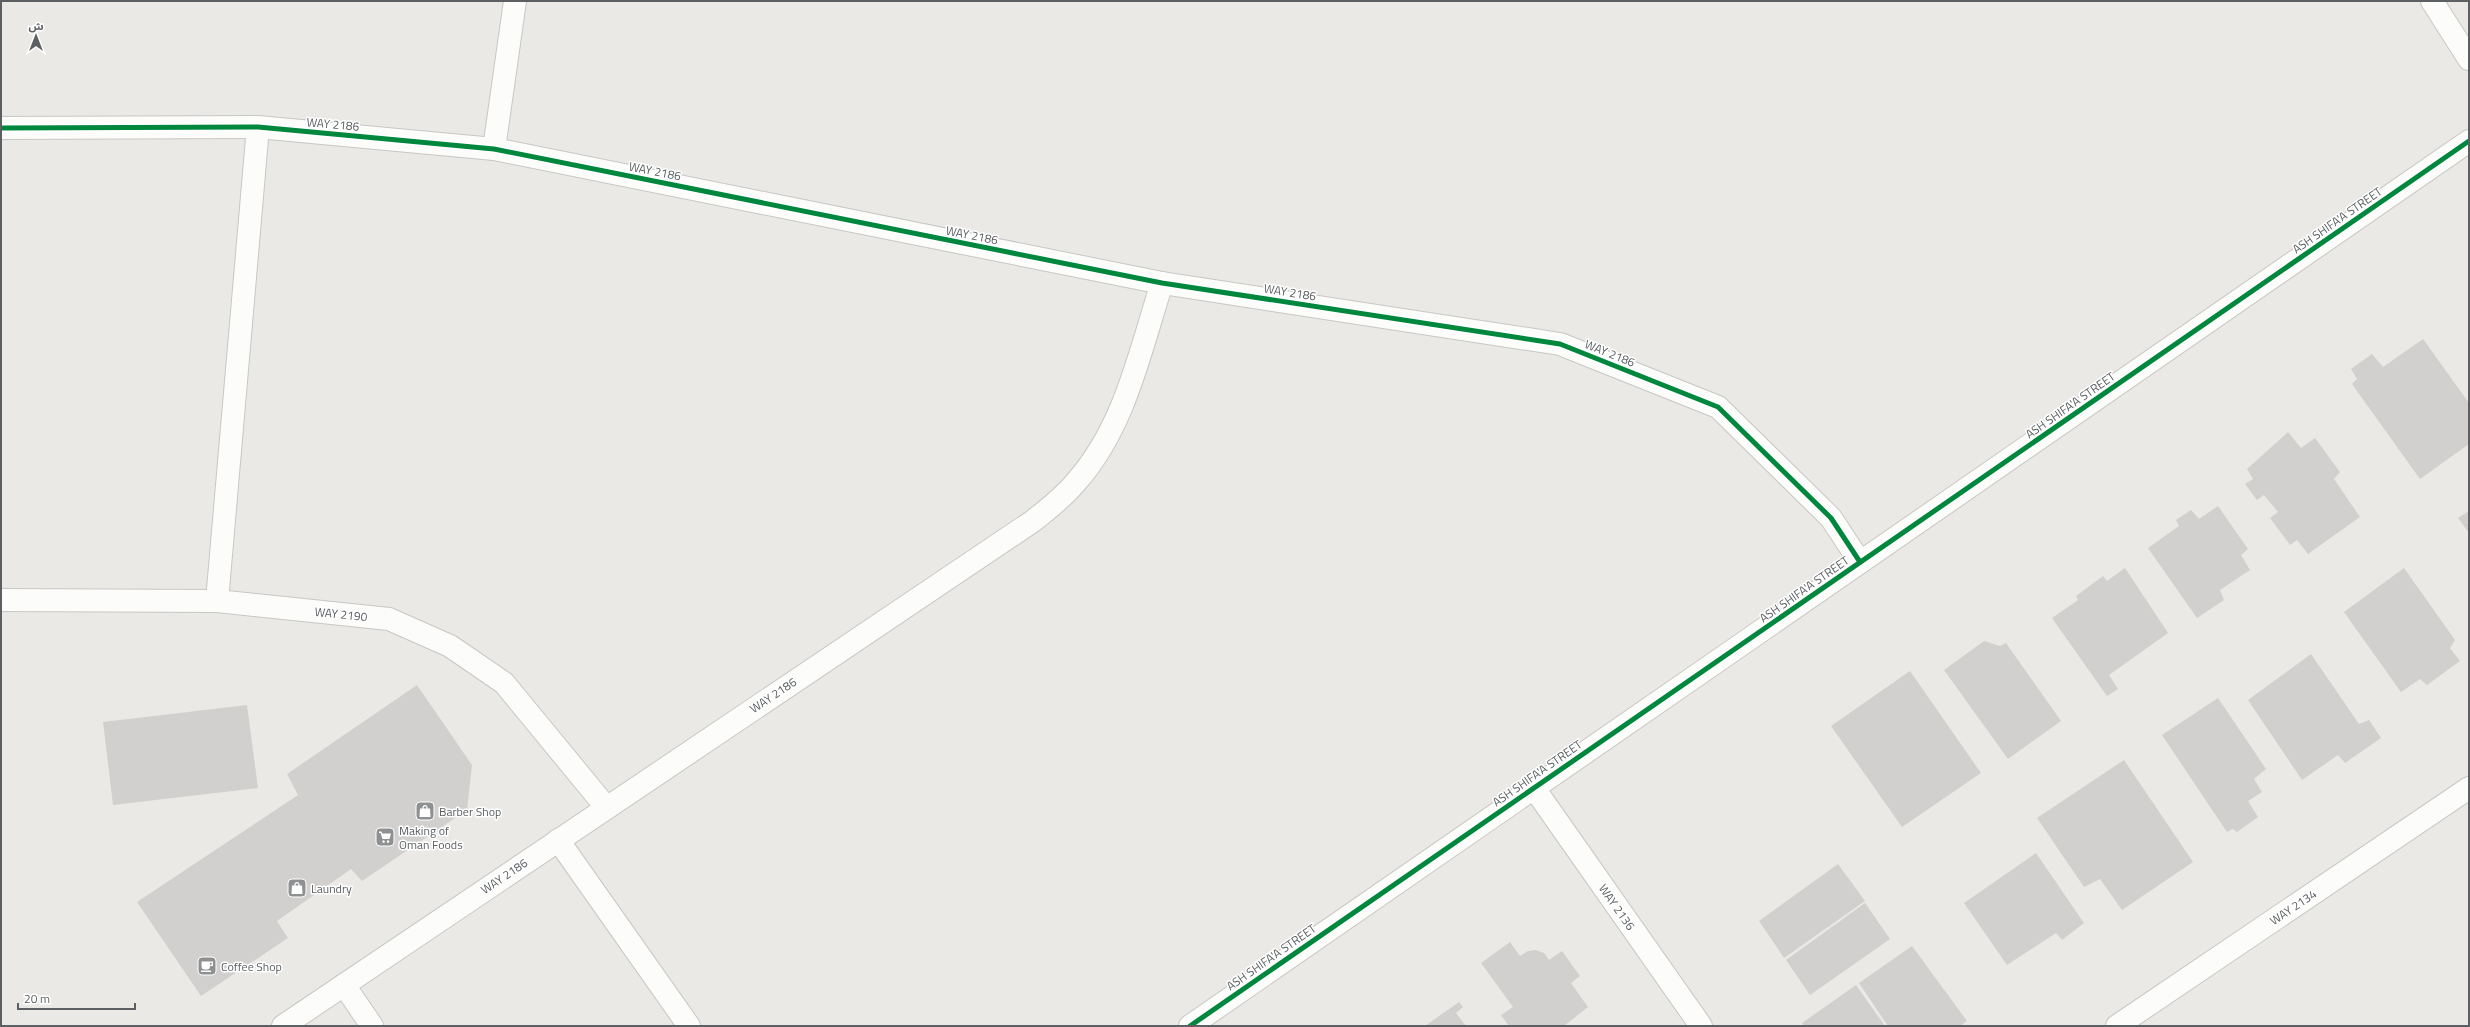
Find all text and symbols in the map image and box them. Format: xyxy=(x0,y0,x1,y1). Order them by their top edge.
north arrow xyxy=(16,16,56,56)
text: ش xyxy=(28,18,44,34)
street label: WAY 2186 xyxy=(306,112,360,136)
street label: WAY 2186 xyxy=(627,157,683,185)
street label: ASH SHIFA'A STREET xyxy=(2288,181,2386,258)
street label: WAY 2186 xyxy=(944,221,1000,249)
street label: WAY 2186 xyxy=(1262,278,1318,306)
street label: WAY 2186 xyxy=(1582,334,1638,372)
street label: ASH SHIFA'A STREET xyxy=(2021,366,2119,443)
street label: ASH SHIFA'A STREET xyxy=(1755,550,1853,627)
street label: WAY 2190 xyxy=(314,602,369,626)
street label: WAY 2186 xyxy=(746,672,800,718)
street label: ASH SHIFA'A STREET xyxy=(1488,734,1586,811)
shop icon: Barber Shop xyxy=(414,800,436,822)
place label: Barber Shop xyxy=(439,802,501,821)
place label: Making of Oman Foods xyxy=(399,821,463,854)
supermarket icon: Making of Oman Foods xyxy=(374,826,396,848)
street label: WAY 2186 xyxy=(477,853,531,899)
shop icon: Laundry xyxy=(286,877,308,899)
place label: Laundry xyxy=(311,879,352,898)
street label: WAY 2136 xyxy=(1594,880,1640,934)
street label: WAY 2134 xyxy=(2266,884,2320,930)
street label: ASH SHIFA'A STREET xyxy=(1222,918,1320,995)
cafe icon: Coffee Shop xyxy=(196,955,218,977)
place label: Coffee Shop xyxy=(221,957,282,976)
scale bar xyxy=(18,985,135,1011)
text: 20 m xyxy=(24,989,50,1008)

